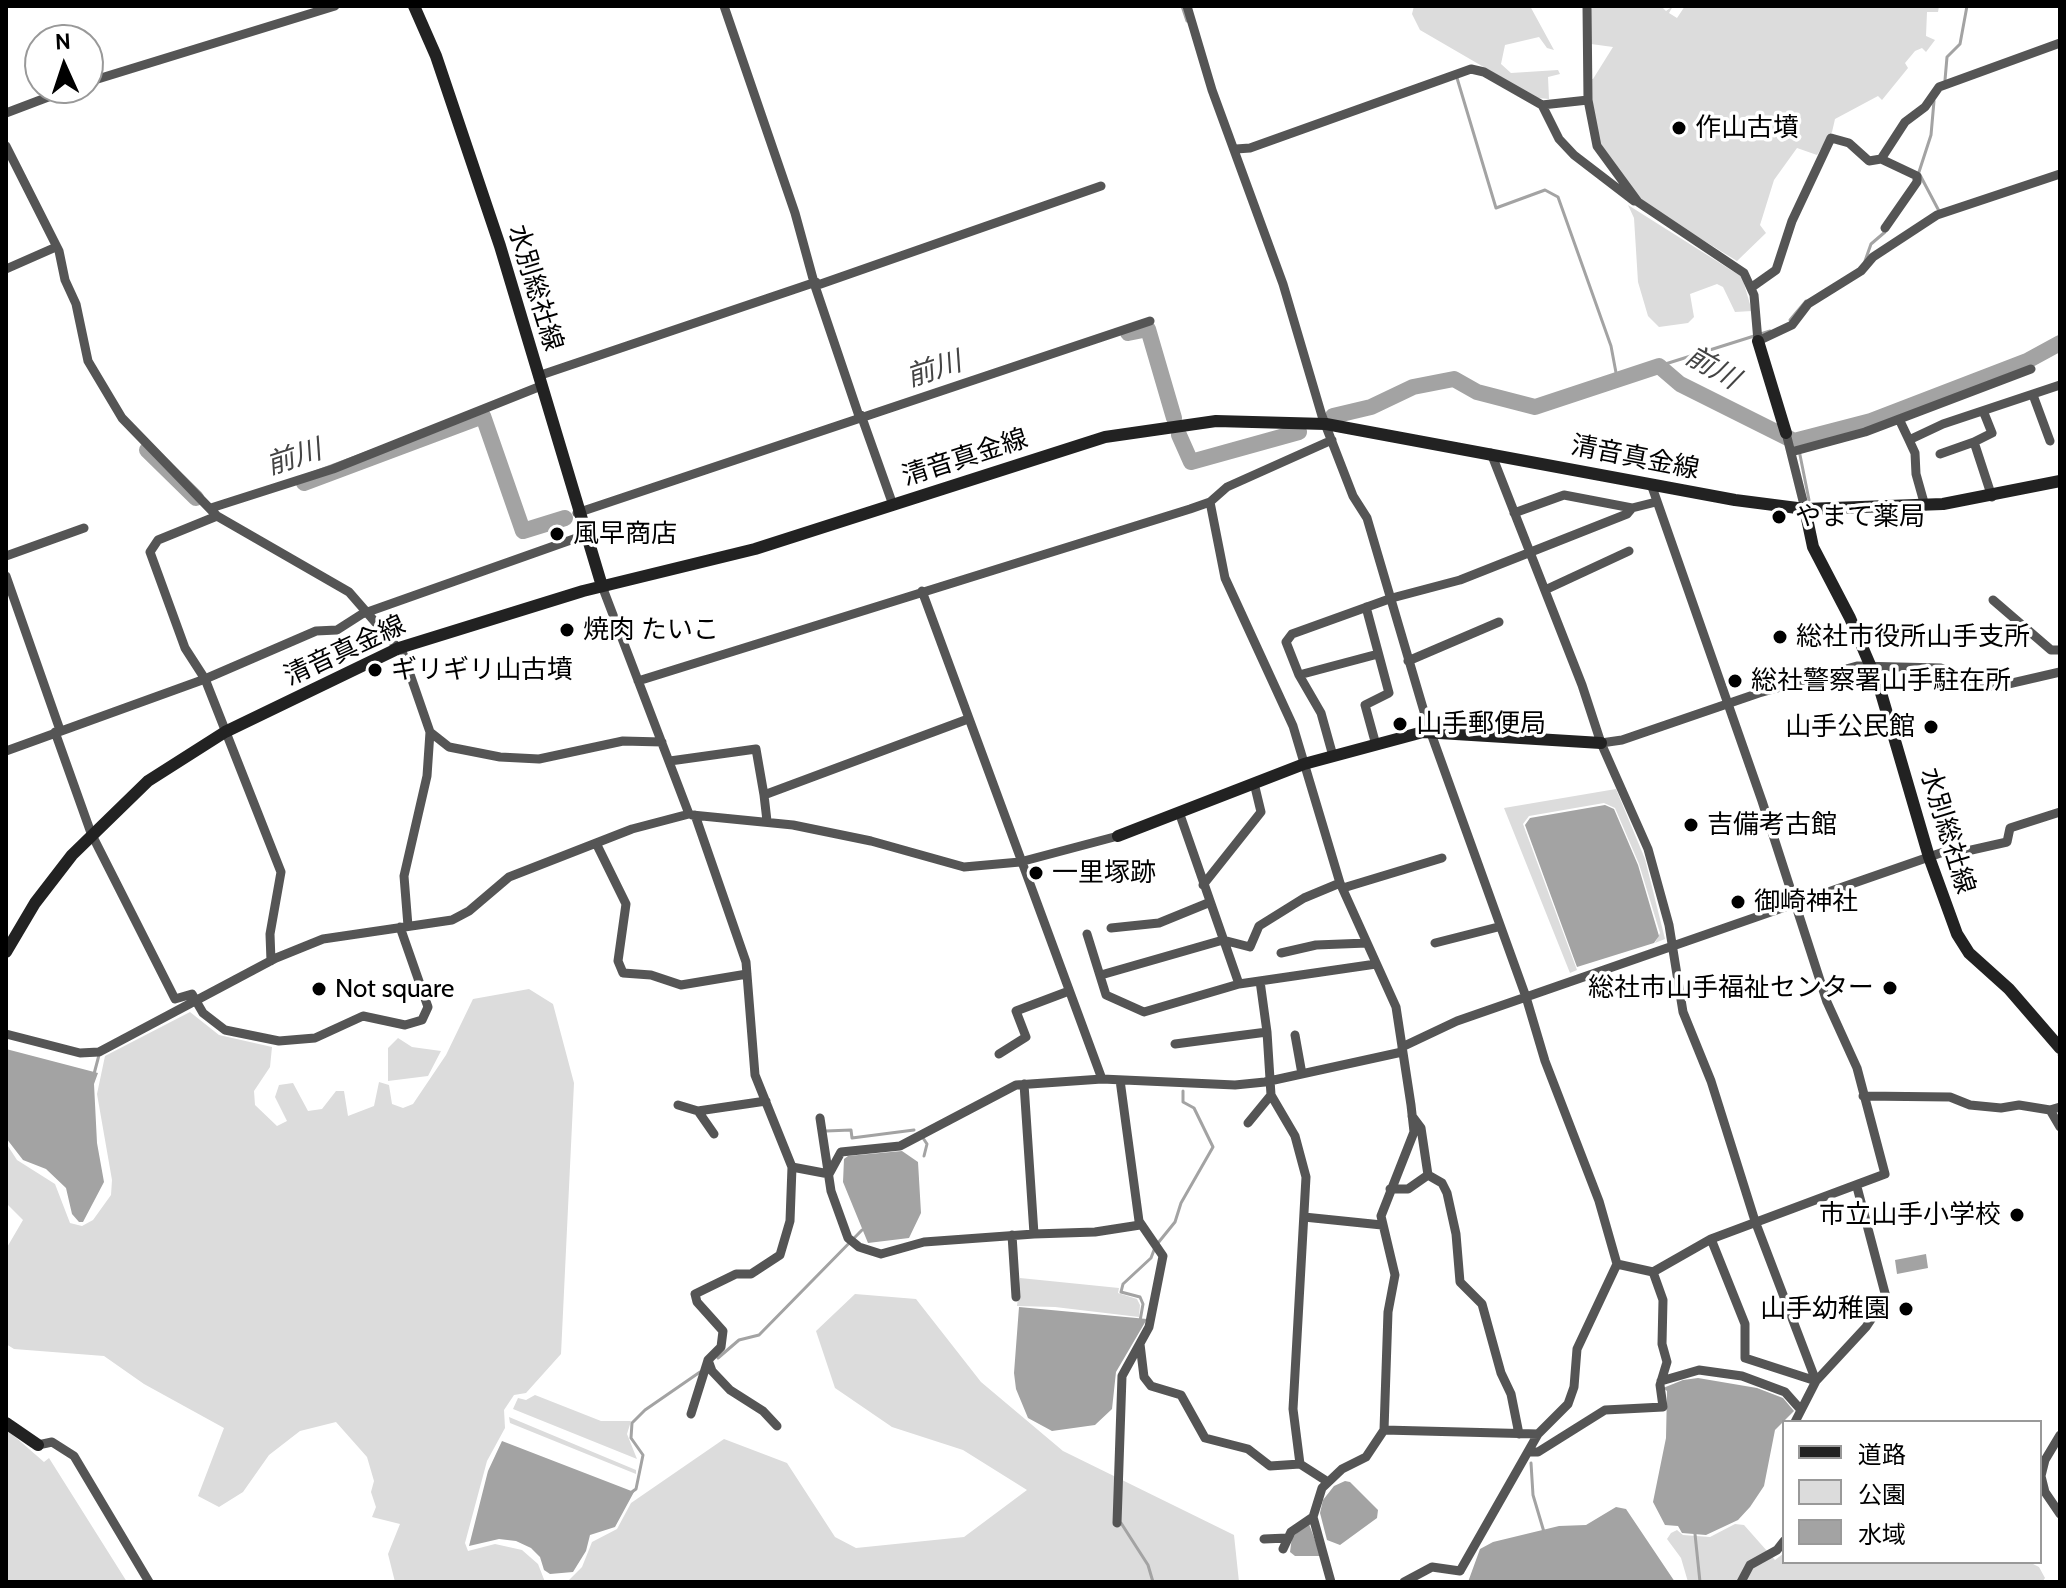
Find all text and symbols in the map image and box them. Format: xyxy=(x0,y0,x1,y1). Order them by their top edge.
north arrow xyxy=(24,24,104,104)
text: N xyxy=(54,28,71,55)
place label: 作山古墳 xyxy=(1695,112,1799,144)
marker: 作山古墳 xyxy=(1670,119,1688,137)
street label: 水別総社線 xyxy=(501,221,569,355)
water label: 前川 xyxy=(1679,339,1745,397)
water label: 前川 xyxy=(902,345,966,395)
street label: 清音真金線 xyxy=(898,423,1032,493)
street label: 清音真金線 xyxy=(1568,430,1702,486)
water label: 前川 xyxy=(262,433,326,483)
place label: やまて薬局 xyxy=(1795,501,1925,533)
marker: やまて薬局 xyxy=(1770,508,1788,526)
place label: 風早商店 xyxy=(573,518,677,550)
marker: 風早商店 xyxy=(548,525,566,543)
street label: 清音真金線 xyxy=(279,609,411,693)
place label: 焼肉 たいこ xyxy=(583,614,719,646)
marker: 焼肉 たいこ xyxy=(558,621,576,639)
place label: 総社市役所山手支所 xyxy=(1796,621,2030,653)
marker: 総社市役所山手支所 xyxy=(1771,628,1789,646)
place label: ギリギリ山古墳 xyxy=(391,654,573,686)
marker: ギリギリ山古墳 xyxy=(366,661,384,679)
place label: 総社警察署山手駐在所 xyxy=(1751,665,2011,697)
marker: 総社警察署山手駐在所 xyxy=(1726,672,1744,690)
place label: 山手郵便局 xyxy=(1416,708,1546,740)
place label: 山手公民館 xyxy=(1785,711,1915,743)
marker: 山手郵便局 xyxy=(1391,715,1409,733)
marker: 山手公民館 xyxy=(1922,718,1940,736)
street label: 水別総社線 xyxy=(1913,764,1981,898)
place label: 吉備考古館 xyxy=(1707,809,1837,841)
marker: 吉備考古館 xyxy=(1682,816,1700,834)
place label: 一里塚跡 xyxy=(1052,857,1156,889)
marker: 一里塚跡 xyxy=(1027,864,1045,882)
place label: 御崎神社 xyxy=(1754,886,1858,918)
marker: 御崎神社 xyxy=(1729,893,1747,911)
place label: 総社市山手福祉センター xyxy=(1588,972,1874,1004)
place label: Not square xyxy=(335,973,454,1005)
marker: 総社市山手福祉センター xyxy=(1881,979,1899,997)
marker: Not square xyxy=(310,980,328,998)
place label: 市立山手小学校 xyxy=(1819,1199,2001,1231)
marker: 市立山手小学校 xyxy=(2008,1206,2026,1224)
place label: 山手幼稚園 xyxy=(1760,1293,1890,1325)
marker: 山手幼稚園 xyxy=(1897,1300,1915,1318)
legend xyxy=(1782,1420,2042,1564)
text: 道路 xyxy=(1858,1440,1906,1469)
text: 公園 xyxy=(1858,1480,1906,1509)
text: 水域 xyxy=(1858,1520,1906,1549)

